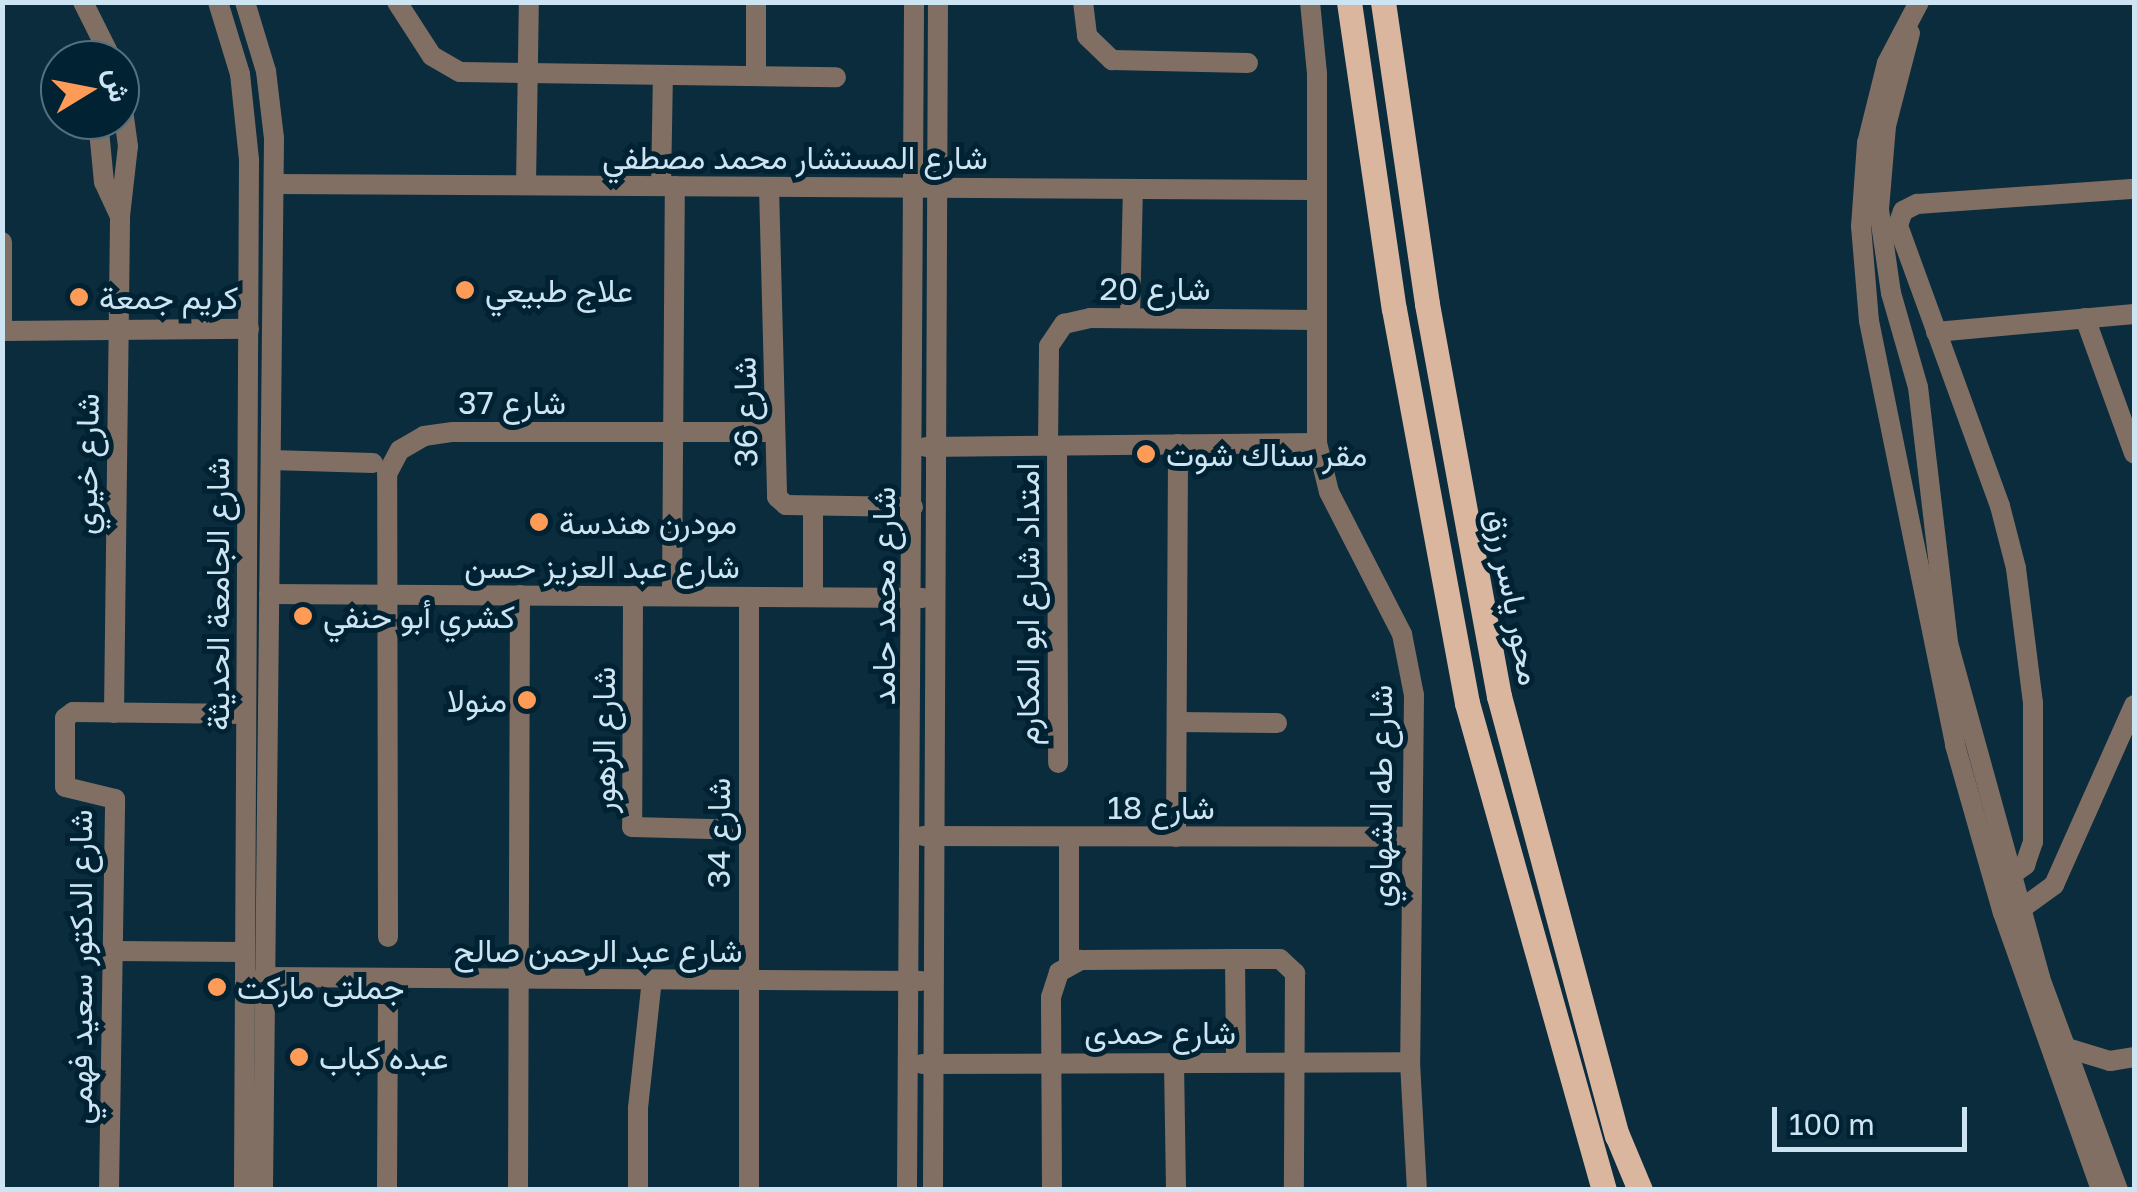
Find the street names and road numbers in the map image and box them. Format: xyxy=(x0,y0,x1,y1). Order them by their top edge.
street label: شارع المستشار محمد مصطفي xyxy=(602,138,988,176)
street label: شارع 20 xyxy=(1100,269,1210,307)
street label: شارع 36 xyxy=(725,356,765,468)
street label: شارع 37 xyxy=(458,383,566,421)
street label: شارع خيري xyxy=(66,393,106,535)
street label: شارع الجامعة الحديثة xyxy=(198,457,236,731)
street label: امتداد شارع ابو المكارم xyxy=(1008,463,1046,745)
street label: شارع محمد حامد xyxy=(864,487,902,705)
street label: محور ياسر رزق xyxy=(1478,506,1550,688)
street label: شارع عبد العزيز حسن xyxy=(464,547,740,585)
street label: شارع الزهور xyxy=(584,667,622,813)
street label: شارع طه الشهاوي xyxy=(1361,685,1399,907)
street label: شارع 34 xyxy=(699,778,737,888)
street label: شارع 18 xyxy=(1107,788,1215,826)
street label: شارع الدكتور سعيد فهمي xyxy=(61,810,99,1124)
street label: شارع عبد الرحمن صالح xyxy=(454,931,742,969)
street label: شارع حمدى xyxy=(1084,1013,1236,1051)

